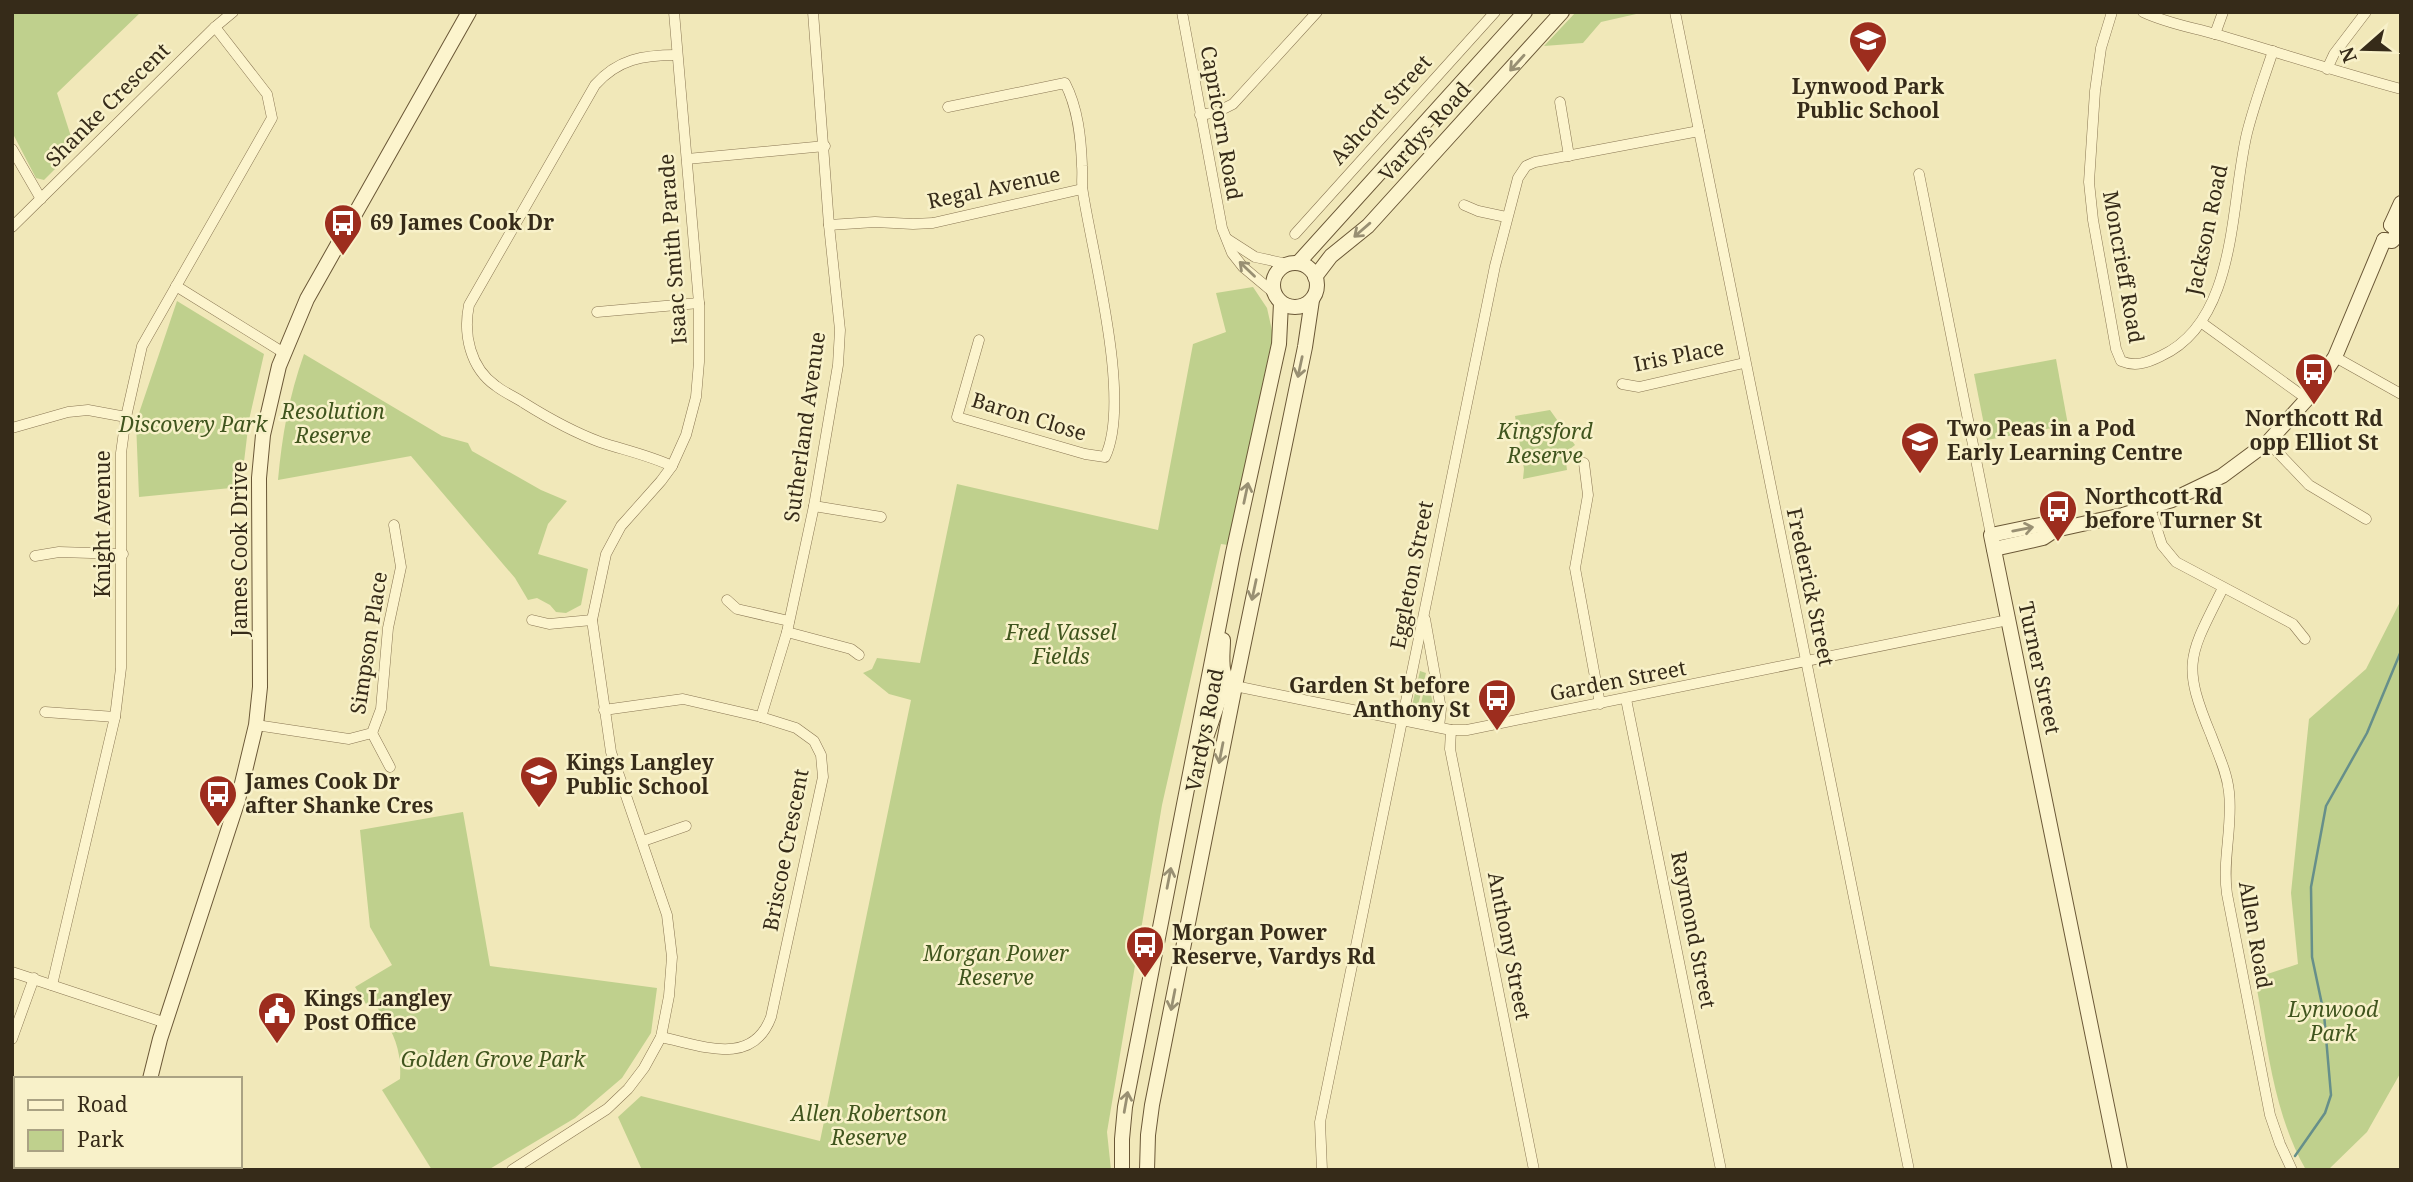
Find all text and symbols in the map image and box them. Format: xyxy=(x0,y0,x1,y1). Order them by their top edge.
north arrow xyxy=(2329,14,2399,84)
school or university icon: Lynwood Park Public School xyxy=(1847,19,1889,74)
street label: Shanke Crescent xyxy=(39,36,175,172)
street label: Capricorn Road xyxy=(1195,43,1249,202)
text: N xyxy=(2333,43,2363,66)
street label: Ashcott Street xyxy=(1323,48,1437,170)
one-way arrow xyxy=(1508,54,1525,71)
place label: Lynwood Park Public School xyxy=(1792,72,1945,124)
street label: Vardys Road xyxy=(1372,75,1477,187)
street label: Isaac Smith Parade xyxy=(651,153,693,345)
street label: Regal Avenue xyxy=(925,159,1063,215)
street label: Jackson Road xyxy=(2178,162,2234,299)
street label: Moncrieff Road xyxy=(2097,188,2151,345)
bus stop icon: 69 James Cook Dr xyxy=(322,202,364,257)
place label: 69 James Cook Dr xyxy=(370,208,554,236)
one-way arrow xyxy=(1353,222,1371,238)
one-way arrow xyxy=(1238,260,1255,277)
street label: Sutherland Avenue xyxy=(777,330,831,524)
street label: Iris Place xyxy=(1631,333,1727,378)
bus stop icon: Northcott Rd opp Elliot St xyxy=(2293,351,2335,406)
one-way arrow xyxy=(1293,355,1307,378)
street label: Baron Close xyxy=(968,385,1090,447)
park label: Resolution Reserve xyxy=(280,397,385,449)
place label: Northcott Rd opp Elliot St xyxy=(2245,404,2383,456)
park label: Discovery Park xyxy=(118,410,268,438)
place label: Two Peas in a Pod Early Learning Centre xyxy=(1947,414,2183,466)
park label: Kingsford Reserve xyxy=(1496,417,1594,469)
school or university icon: Two Peas in a Pod Early Learning Centre xyxy=(1899,420,1941,475)
street label: Knight Avenue xyxy=(88,450,116,598)
street label: James Cook Drive xyxy=(225,461,253,638)
one-way arrow xyxy=(1240,482,1254,505)
place label: Northcott Rd before Turner St xyxy=(2085,482,2263,534)
bus stop icon: Northcott Rd before Turner St xyxy=(2037,488,2079,543)
street label: Eggleton Street xyxy=(1383,498,1439,651)
street label: Frederick Street xyxy=(1781,505,1841,668)
one-way arrow xyxy=(2011,521,2034,535)
street label: Simpson Place xyxy=(343,570,393,716)
one-way arrow xyxy=(1247,578,1261,601)
street label: Turner Street xyxy=(2012,599,2068,737)
park label: Fred Vassel Fields xyxy=(1004,618,1117,670)
street label: Garden Street xyxy=(1547,653,1688,707)
street label: Vardys Road xyxy=(1178,666,1230,794)
place label: Garden St before Anthony St xyxy=(1289,671,1470,723)
bus stop icon: Garden St before Anthony St xyxy=(1476,677,1518,732)
one-way arrow xyxy=(1214,741,1228,764)
place label: Kings Langley Public School xyxy=(566,748,715,800)
school or university icon: Kings Langley Public School xyxy=(518,754,560,809)
street label: Briscoe Crescent xyxy=(756,766,814,933)
place label: James Cook Dr after Shanke Cres xyxy=(244,767,433,819)
bus stop icon: James Cook Dr after Shanke Cres xyxy=(197,773,239,828)
street label: Raymond Street xyxy=(1665,849,1723,1011)
one-way arrow xyxy=(1163,867,1177,890)
street label: Anthony Street xyxy=(1482,869,1538,1022)
street label: Allen Road xyxy=(2233,879,2279,991)
place label: Morgan Power Reserve, Vardys Rd xyxy=(1172,918,1376,970)
bus stop icon: Morgan Power Reserve, Vardys Rd xyxy=(1124,924,1166,979)
park label: Morgan Power Reserve xyxy=(922,939,1069,991)
place label: Kings Langley Post Office xyxy=(304,984,453,1036)
one-way arrow xyxy=(1165,988,1179,1011)
public building icon: Kings Langley Post Office xyxy=(256,990,298,1045)
park label: Lynwood Park xyxy=(2287,995,2379,1047)
park label: Golden Grove Park xyxy=(401,1045,586,1073)
legend xyxy=(14,1077,242,1168)
text: Road xyxy=(77,1090,128,1118)
one-way arrow xyxy=(1120,1091,1133,1114)
park label: Allen Robertson Reserve xyxy=(789,1099,947,1151)
text: Park xyxy=(77,1125,124,1153)

